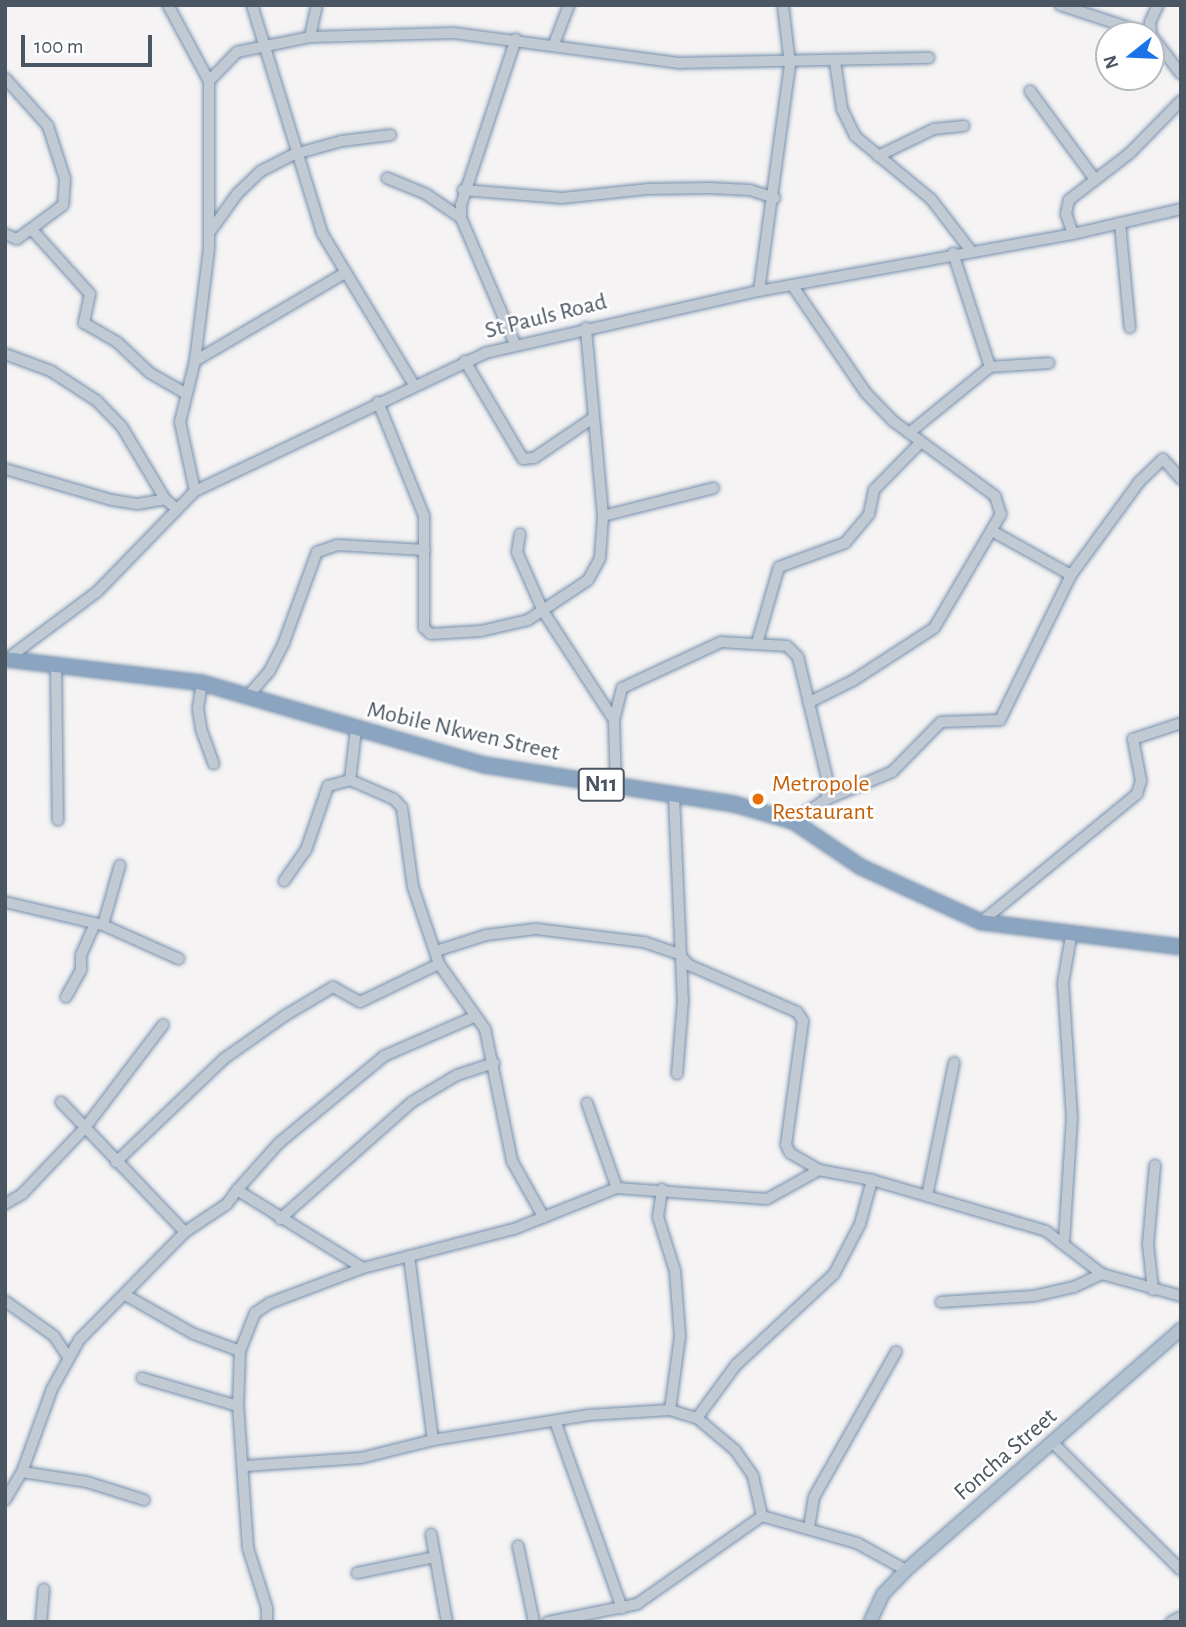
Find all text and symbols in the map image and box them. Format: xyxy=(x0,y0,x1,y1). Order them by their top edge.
scale bar xyxy=(24,21,156,65)
north arrow xyxy=(1095,21,1165,91)
text: 100 m xyxy=(34,36,84,57)
text: N xyxy=(1100,53,1123,71)
street label: St Pauls Road xyxy=(482,288,610,346)
street label: Mobile Nkwen Street xyxy=(364,696,562,768)
road number: N11 xyxy=(576,765,626,804)
place label: Metropole Restaurant xyxy=(772,771,874,827)
marker: Metropole Restaurant xyxy=(750,791,766,807)
street label: Foncha Street xyxy=(949,1403,1063,1507)

